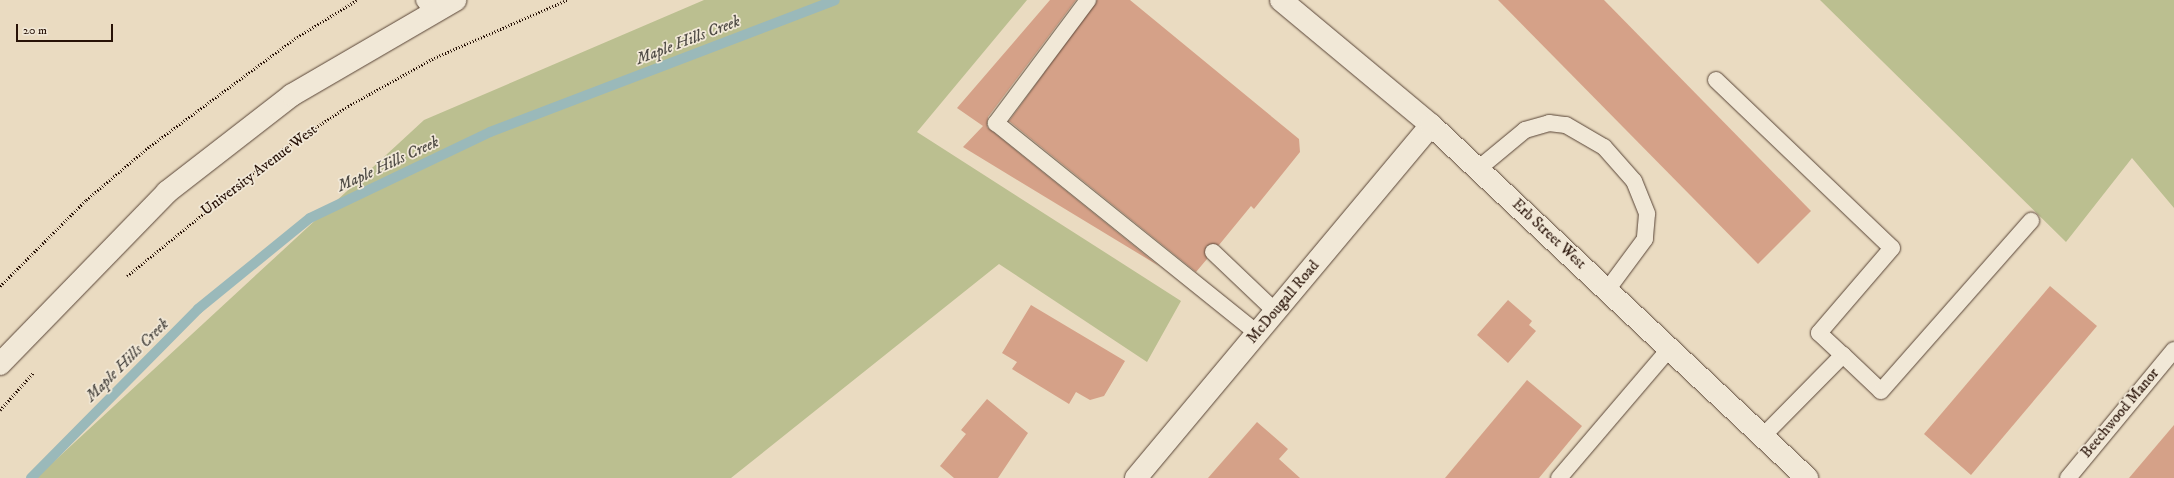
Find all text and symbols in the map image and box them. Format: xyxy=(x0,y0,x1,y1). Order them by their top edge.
water label: Maple Hills Creek xyxy=(633,11,743,69)
scale bar xyxy=(18,16,115,42)
text: 20 m xyxy=(23,23,47,38)
street label: University Avenue West xyxy=(197,120,321,220)
water label: Maple Hills Creek xyxy=(334,132,442,196)
street label: Erb Street West xyxy=(1508,195,1590,273)
street label: McDougall Road xyxy=(1243,257,1323,347)
water label: Maple Hills Creek xyxy=(81,314,173,406)
street label: Beechwood Manor xyxy=(2077,364,2163,462)

